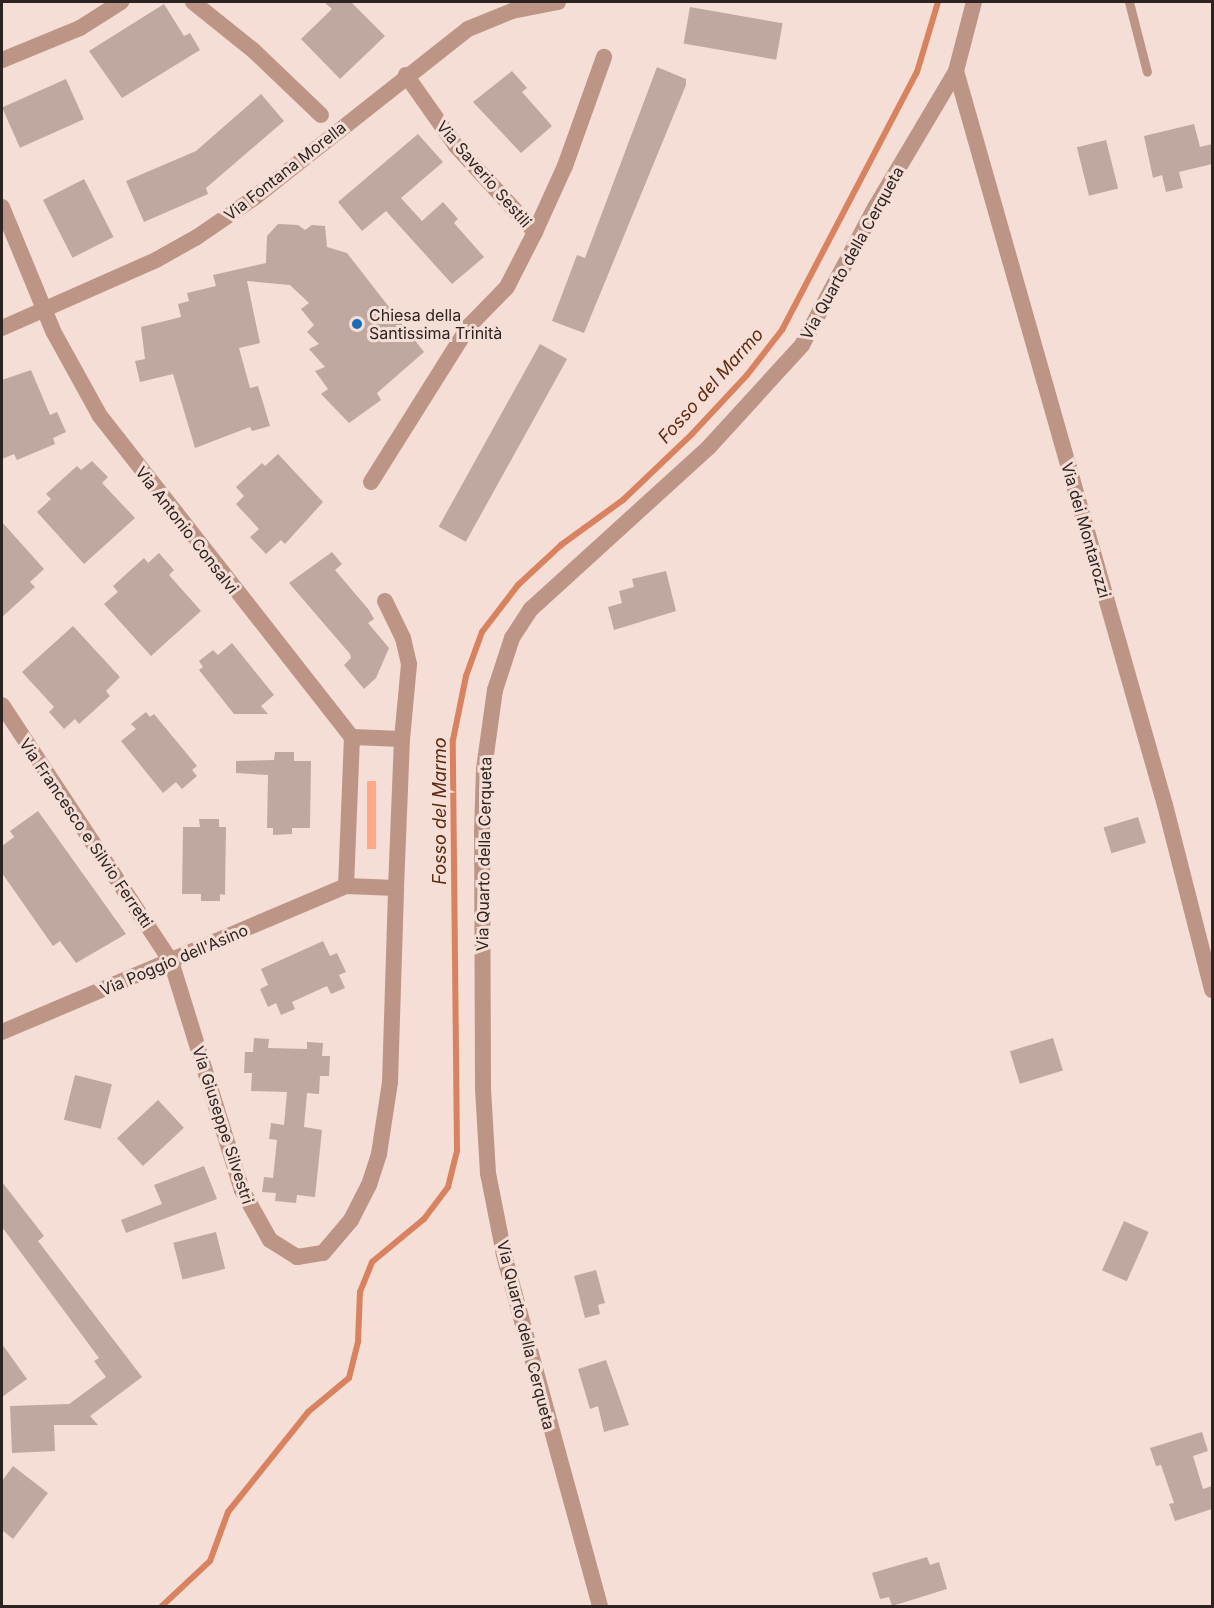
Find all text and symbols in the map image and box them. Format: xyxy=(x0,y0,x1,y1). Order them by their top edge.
street label: Via Fontana Morella xyxy=(220,117,350,225)
street label: Via Saverio Sestili xyxy=(433,117,535,231)
street label: Via Quarto della Cerqueta xyxy=(796,163,908,343)
place label: Chiesa della Santissima Trinità xyxy=(369,305,502,343)
marker: Chiesa della Santissima Trinità xyxy=(350,317,364,331)
water label: Fosso del Marmo xyxy=(654,324,768,448)
street label: Via dei Montarozzi xyxy=(1057,460,1115,600)
street label: Via Antonio Consalvi xyxy=(131,463,243,597)
street label: Via Francesco e Silvio Ferretti xyxy=(15,735,157,931)
water label: Fosso del Marmo xyxy=(429,737,451,885)
street label: Via Quarto della Cerqueta xyxy=(473,757,495,951)
street label: Via Poggio dell'Asino xyxy=(97,920,251,1000)
street label: Via Giuseppe Silvestri xyxy=(188,1044,258,1206)
street label: Via Quarto della Cerqueta xyxy=(493,1238,559,1432)

